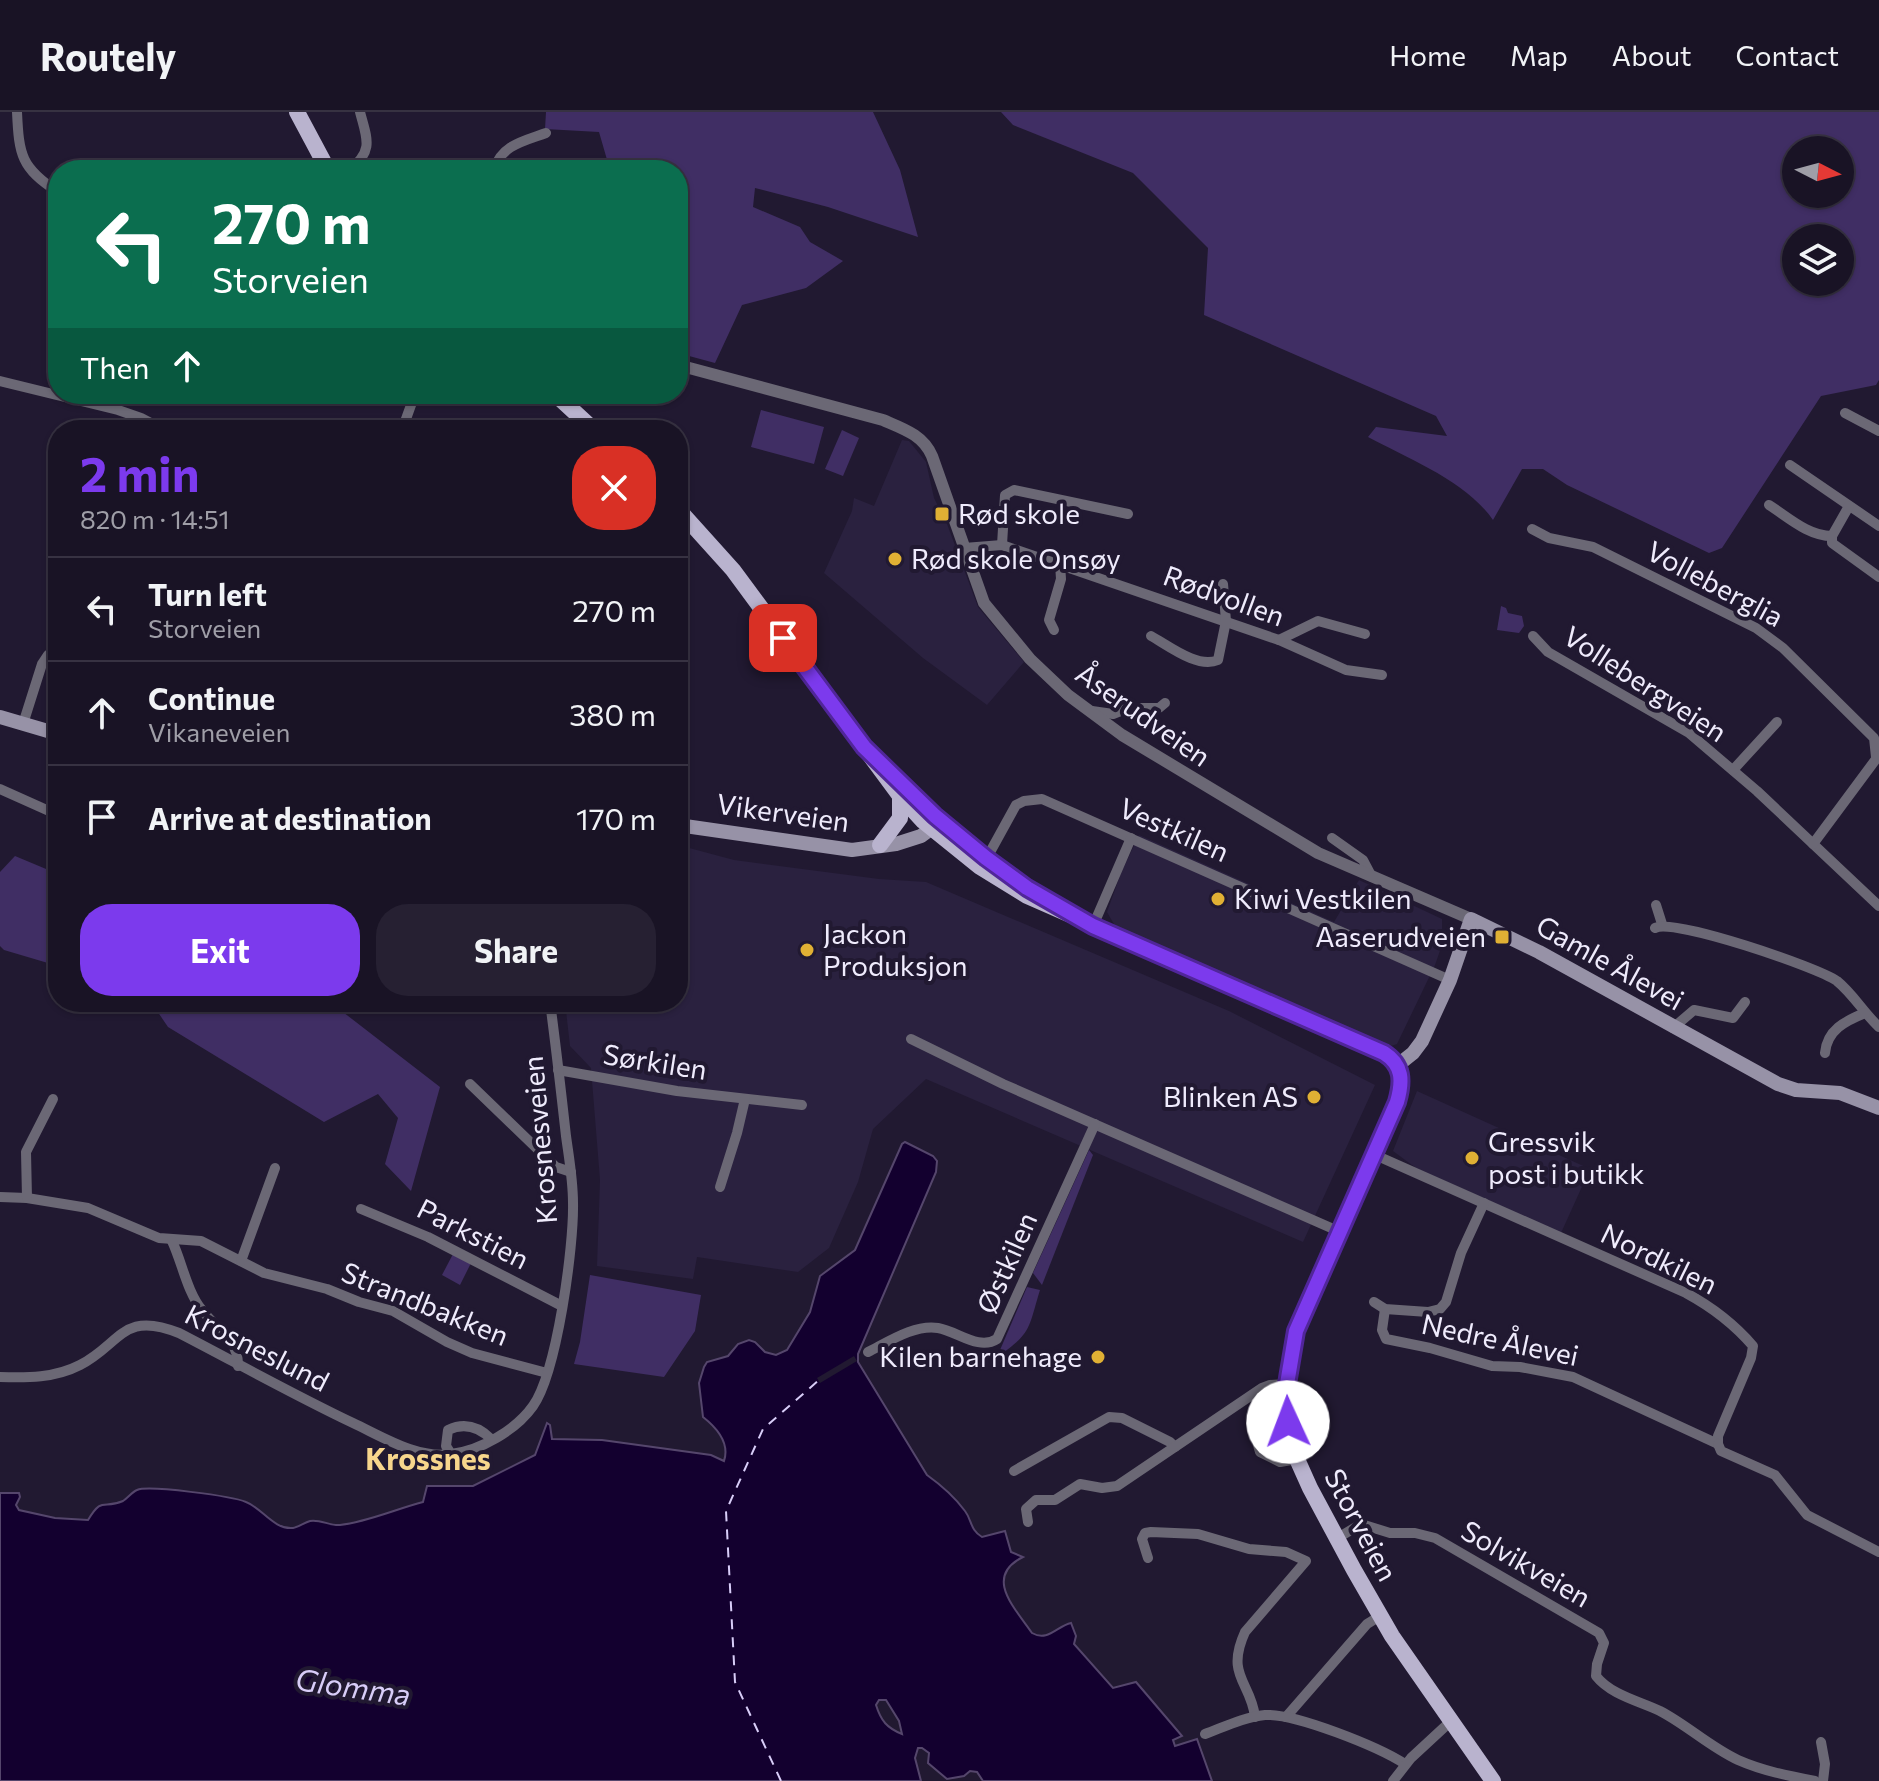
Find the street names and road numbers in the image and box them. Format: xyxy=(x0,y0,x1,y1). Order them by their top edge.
street label: Volleberglia xyxy=(1641,533,1790,633)
street label: Rødvollen xyxy=(1159,557,1290,633)
street label: Vollebergveien xyxy=(1558,618,1733,748)
street label: Åserudveien xyxy=(1070,655,1217,773)
street label: Vikerveien xyxy=(715,786,852,838)
street label: Vestkilen xyxy=(1114,790,1235,868)
street label: Gamle Ålevei xyxy=(1531,908,1690,1017)
street label: Sørkilen xyxy=(601,1036,709,1086)
street label: Krosnesveien xyxy=(515,1055,563,1226)
street label: Parkstien xyxy=(412,1191,535,1276)
street label: Østkilen xyxy=(969,1207,1043,1319)
street label: Nordkilen xyxy=(1596,1215,1723,1301)
street label: Strandbakken xyxy=(337,1254,514,1352)
street label: Krosneslund xyxy=(180,1296,335,1398)
street label: Nedre Ålevei xyxy=(1419,1306,1582,1372)
street label: Storveien xyxy=(1318,1463,1406,1586)
street label: Solvikveien xyxy=(1456,1512,1597,1614)

